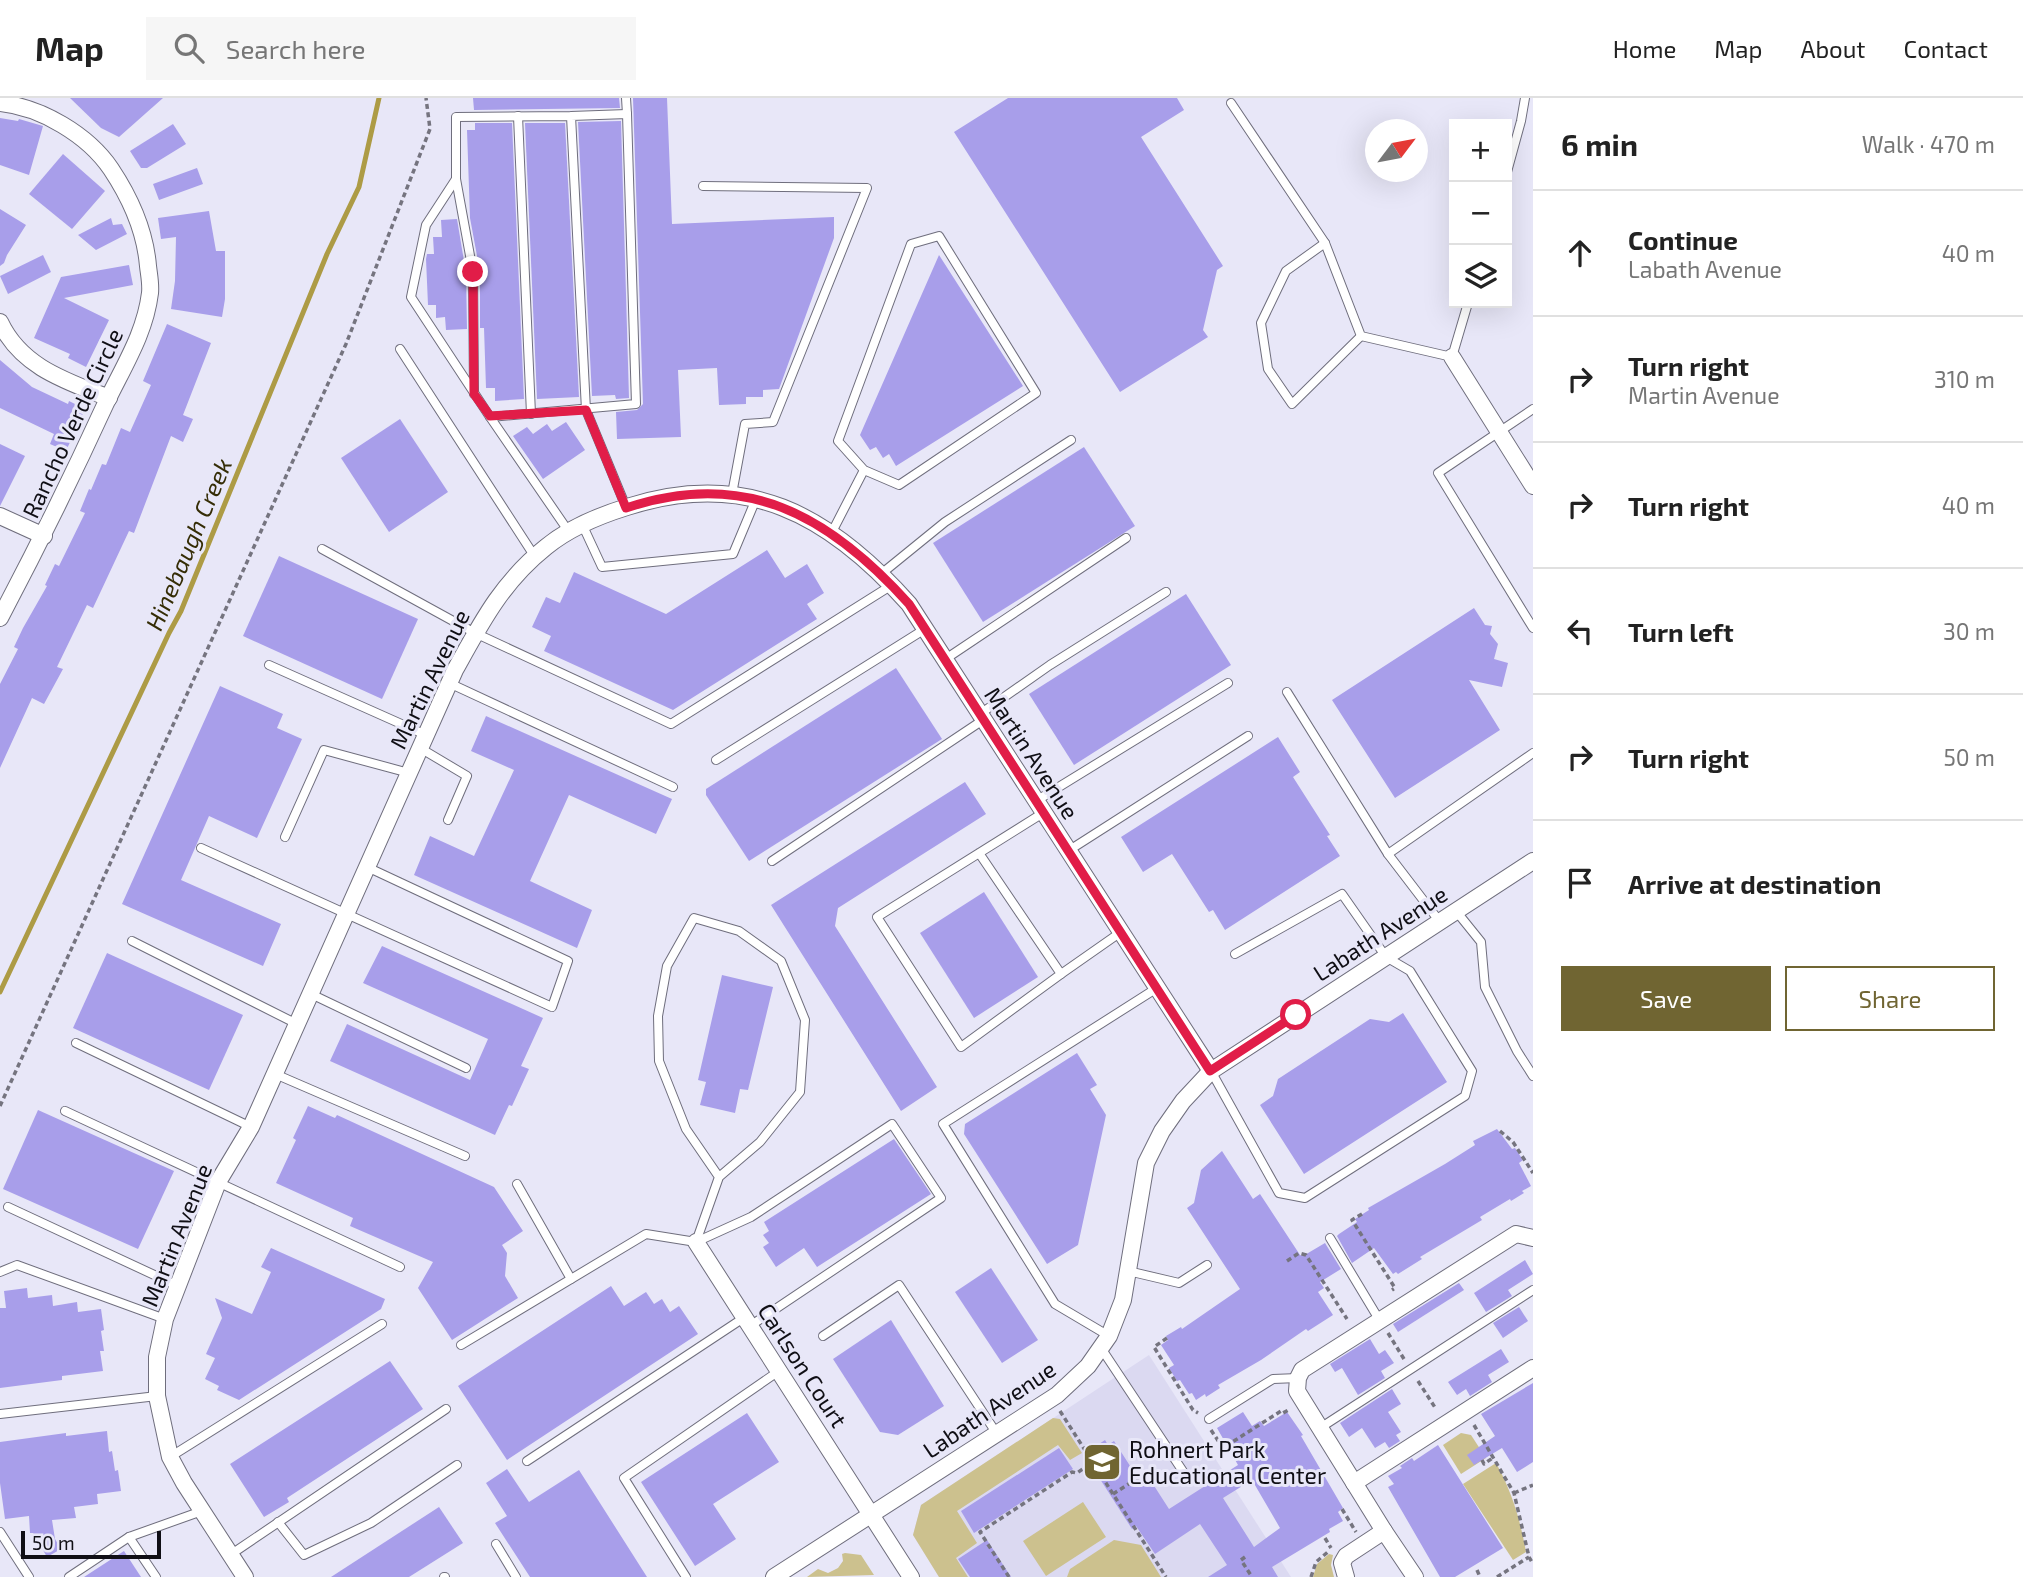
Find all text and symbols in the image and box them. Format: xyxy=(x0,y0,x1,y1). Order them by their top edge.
search box xyxy=(146,17,636,80)
text: Map xyxy=(35,28,104,68)
icon: search xyxy=(170,29,208,67)
text: Search here xyxy=(226,33,365,64)
text: Home xyxy=(1613,34,1676,63)
text: Map xyxy=(1714,34,1762,63)
text: About xyxy=(1800,34,1866,63)
text: Contact xyxy=(1904,34,1988,63)
north arrow xyxy=(1365,119,1428,182)
map controls xyxy=(1449,119,1512,308)
button: + xyxy=(1449,119,1512,182)
text: 6 min xyxy=(1561,126,1638,162)
text: Walk · 470 m xyxy=(1862,130,1995,158)
button: − xyxy=(1449,182,1512,245)
text: Continue xyxy=(1628,224,1738,255)
icon: ahead xyxy=(1561,234,1599,272)
text: 40 m xyxy=(1942,239,1995,267)
button: layers xyxy=(1449,245,1512,308)
text: Labath Avenue xyxy=(1628,255,1782,283)
route end xyxy=(457,256,488,287)
street label: Rancho Verde Circle xyxy=(16,324,128,522)
text: Turn right xyxy=(1628,350,1749,381)
icon: right xyxy=(1561,360,1599,398)
text: 310 m xyxy=(1934,365,1995,393)
text: Martin Avenue xyxy=(1628,381,1780,409)
water label: Hinebaugh Creek xyxy=(139,454,237,634)
icon: right xyxy=(1561,486,1599,524)
text: Turn right xyxy=(1628,490,1749,521)
text: 40 m xyxy=(1942,491,1995,519)
street label: Martin Avenue xyxy=(383,605,475,753)
icon: left xyxy=(1561,612,1599,650)
text: Turn left xyxy=(1628,616,1734,647)
text: 30 m xyxy=(1943,617,1995,645)
street label: Martin Avenue xyxy=(979,682,1085,824)
icon: right xyxy=(1561,738,1599,776)
text: Turn right xyxy=(1628,742,1749,773)
text: 50 m xyxy=(1944,743,1995,771)
icon: arrive xyxy=(1561,864,1599,902)
text: Arrive at destination xyxy=(1628,868,1881,899)
street label: Labath Avenue xyxy=(1308,879,1452,987)
button: Save xyxy=(1561,966,1771,1031)
button: Share xyxy=(1785,966,1995,1031)
route start xyxy=(1280,999,1311,1030)
street label: Martin Avenue xyxy=(135,1160,217,1310)
street label: Carlson Court xyxy=(753,1298,854,1432)
street label: Labath Avenue xyxy=(917,1354,1061,1464)
place label: Rohnert Park Educational Center xyxy=(1129,1435,1326,1489)
school or university icon: Rohnert Park Educational Center xyxy=(1081,1441,1123,1483)
scale bar xyxy=(21,1528,161,1560)
text: 50 m xyxy=(32,1531,75,1554)

